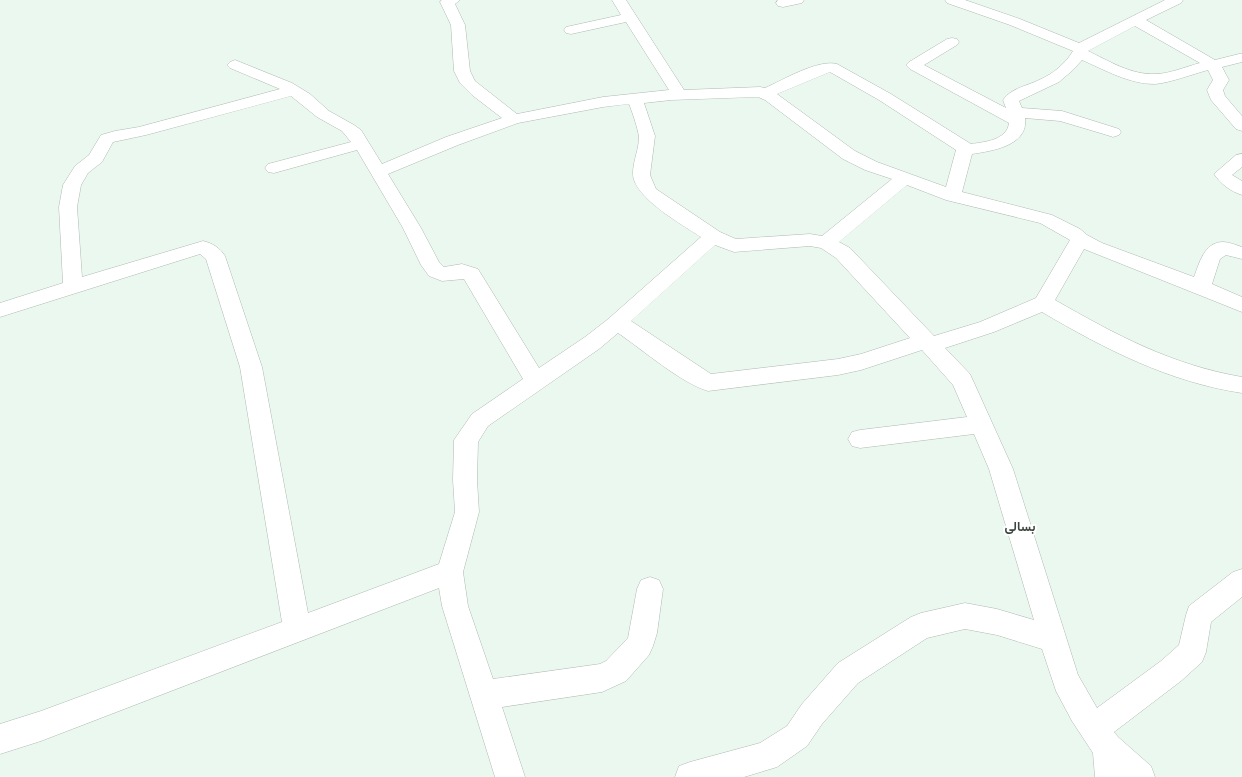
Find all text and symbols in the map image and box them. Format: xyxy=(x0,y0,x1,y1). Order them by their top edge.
district label: بسالی xyxy=(1005,518,1036,535)

